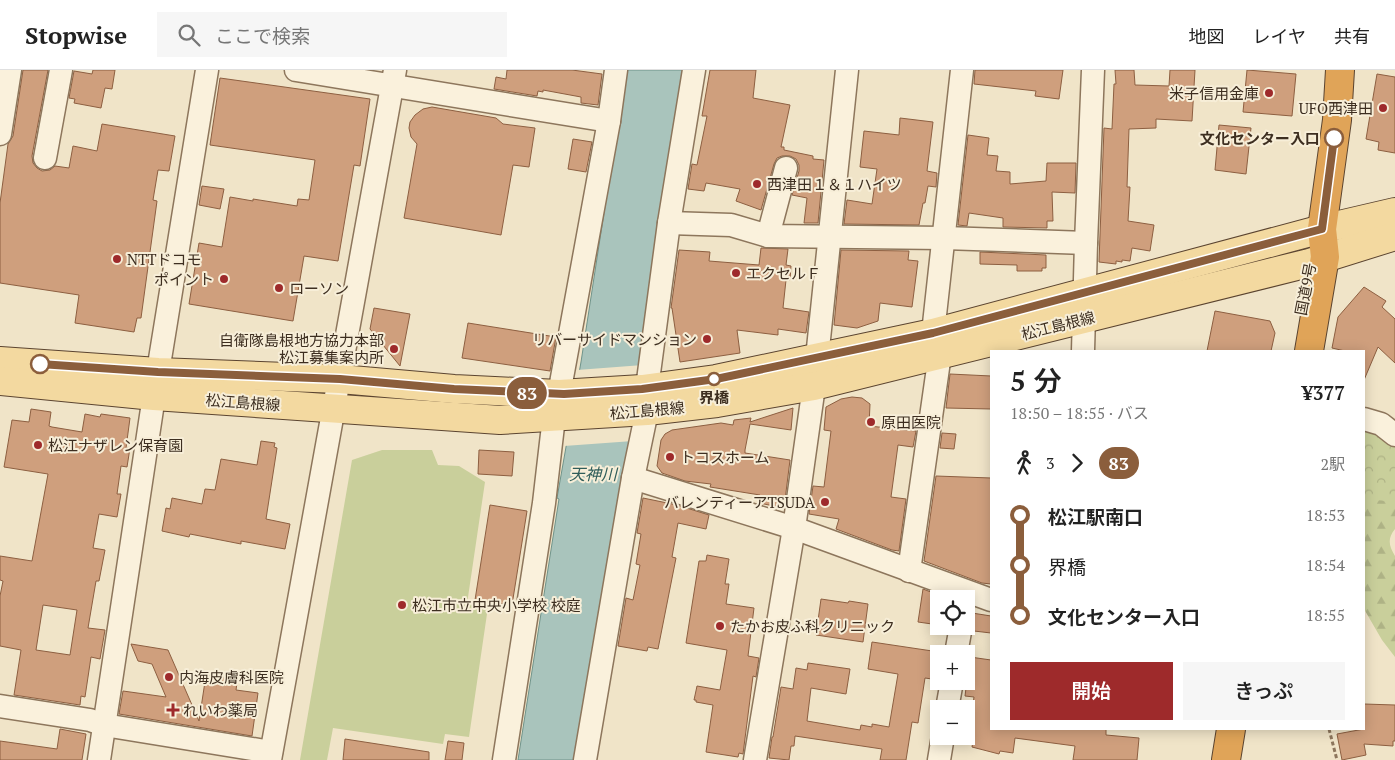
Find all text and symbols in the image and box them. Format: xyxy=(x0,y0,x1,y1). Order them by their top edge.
search box xyxy=(157,12,507,57)
text: Stopwise xyxy=(25,19,127,51)
icon: search xyxy=(175,21,203,49)
text: ここで検索 xyxy=(215,23,310,48)
text: 地図 xyxy=(1189,24,1225,48)
text: レイヤ xyxy=(1253,24,1306,48)
text: 共有 xyxy=(1334,24,1370,48)
place label: 米子信用金庫 xyxy=(1169,83,1259,103)
marker: 米子信用金庫 xyxy=(1263,87,1275,99)
place label: UFO西津田 xyxy=(1299,98,1373,118)
marker: UFO西津田 xyxy=(1377,102,1389,114)
place label: 文化センター入口 xyxy=(1200,128,1320,148)
marker: 文化センター入口 xyxy=(1324,128,1344,148)
place label: 西津田１＆１ハイツ xyxy=(767,174,902,194)
marker: 西津田１＆１ハイツ xyxy=(751,178,763,190)
place label: NTTドコモ xyxy=(127,249,202,269)
marker: NTTドコモ xyxy=(111,253,123,265)
street label: 国道9号 xyxy=(1290,261,1320,317)
place label: エクセルＦ xyxy=(746,263,821,283)
marker: エクセルＦ xyxy=(730,267,742,279)
place label: ポイント xyxy=(154,269,214,289)
marker: ポイント xyxy=(218,273,230,285)
place label: ローソン xyxy=(289,278,349,298)
marker: ローソン xyxy=(273,282,285,294)
street label: 松江島根線 xyxy=(1019,306,1097,344)
place label: リバーサイドマンション xyxy=(532,329,697,349)
place label: 自衛隊島根地方協力本部 松江募集案内所 xyxy=(219,330,384,367)
marker: リバーサイドマンション xyxy=(701,333,713,345)
marker: 自衛隊島根地方協力本部 松江募集案内所 xyxy=(388,343,400,355)
unlabelled marker xyxy=(30,354,50,374)
text: 5 分 xyxy=(1010,362,1061,399)
marker: 界橋 xyxy=(707,372,721,386)
line badge: 83 xyxy=(504,377,550,409)
text: ¥377 xyxy=(1302,380,1345,405)
text: 83 xyxy=(517,381,537,405)
place label: 界橋 xyxy=(699,387,730,407)
street label: 松江島根線 xyxy=(205,389,281,415)
street label: 松江島根線 xyxy=(609,397,685,423)
text: 18:50 – 18:55 · バス xyxy=(1010,402,1149,424)
place label: 原田医院 xyxy=(881,412,941,432)
marker: 原田医院 xyxy=(865,416,877,428)
place label: 松江ナザレン保育園 xyxy=(48,435,183,455)
marker: 松江ナザレン保育園 xyxy=(32,439,44,451)
place label: トコスホーム xyxy=(680,447,770,467)
icon: walk xyxy=(1010,449,1038,477)
icon: forward xyxy=(1063,449,1091,477)
marker: トコスホーム xyxy=(664,451,676,463)
text: 83 xyxy=(1109,451,1129,475)
text: 3 xyxy=(1046,452,1055,474)
text: 2駅 xyxy=(1320,453,1345,475)
water label: 天神川 xyxy=(569,463,619,485)
place label: バレンティーアTSUDA xyxy=(664,492,816,512)
marker: バレンティーアTSUDA xyxy=(819,496,831,508)
text: 松江駅南口 xyxy=(1048,504,1143,529)
text: 18:53 xyxy=(1306,504,1345,526)
text: 界橋 xyxy=(1048,554,1086,579)
text: 18:54 xyxy=(1306,554,1345,576)
map controls xyxy=(930,590,975,745)
button: locate xyxy=(930,590,975,635)
place label: 松江市立中央小学校 校庭 xyxy=(412,595,581,615)
marker: 松江市立中央小学校 校庭 xyxy=(396,599,408,611)
text: 文化センター入口 xyxy=(1048,604,1200,629)
text: 18:55 xyxy=(1306,604,1345,626)
place label: たかお皮ふ科クリニック xyxy=(730,616,895,636)
marker: たかお皮ふ科クリニック xyxy=(714,620,726,632)
button: + xyxy=(930,645,975,690)
button: 開始 xyxy=(1010,662,1173,720)
button: きっぷ xyxy=(1183,662,1345,720)
place label: 内海皮膚科医院 xyxy=(179,667,284,687)
marker: 内海皮膚科医院 xyxy=(163,671,175,683)
place label: れいわ薬局 xyxy=(183,700,258,720)
button: − xyxy=(930,700,975,745)
marker: れいわ薬局 xyxy=(167,704,179,716)

